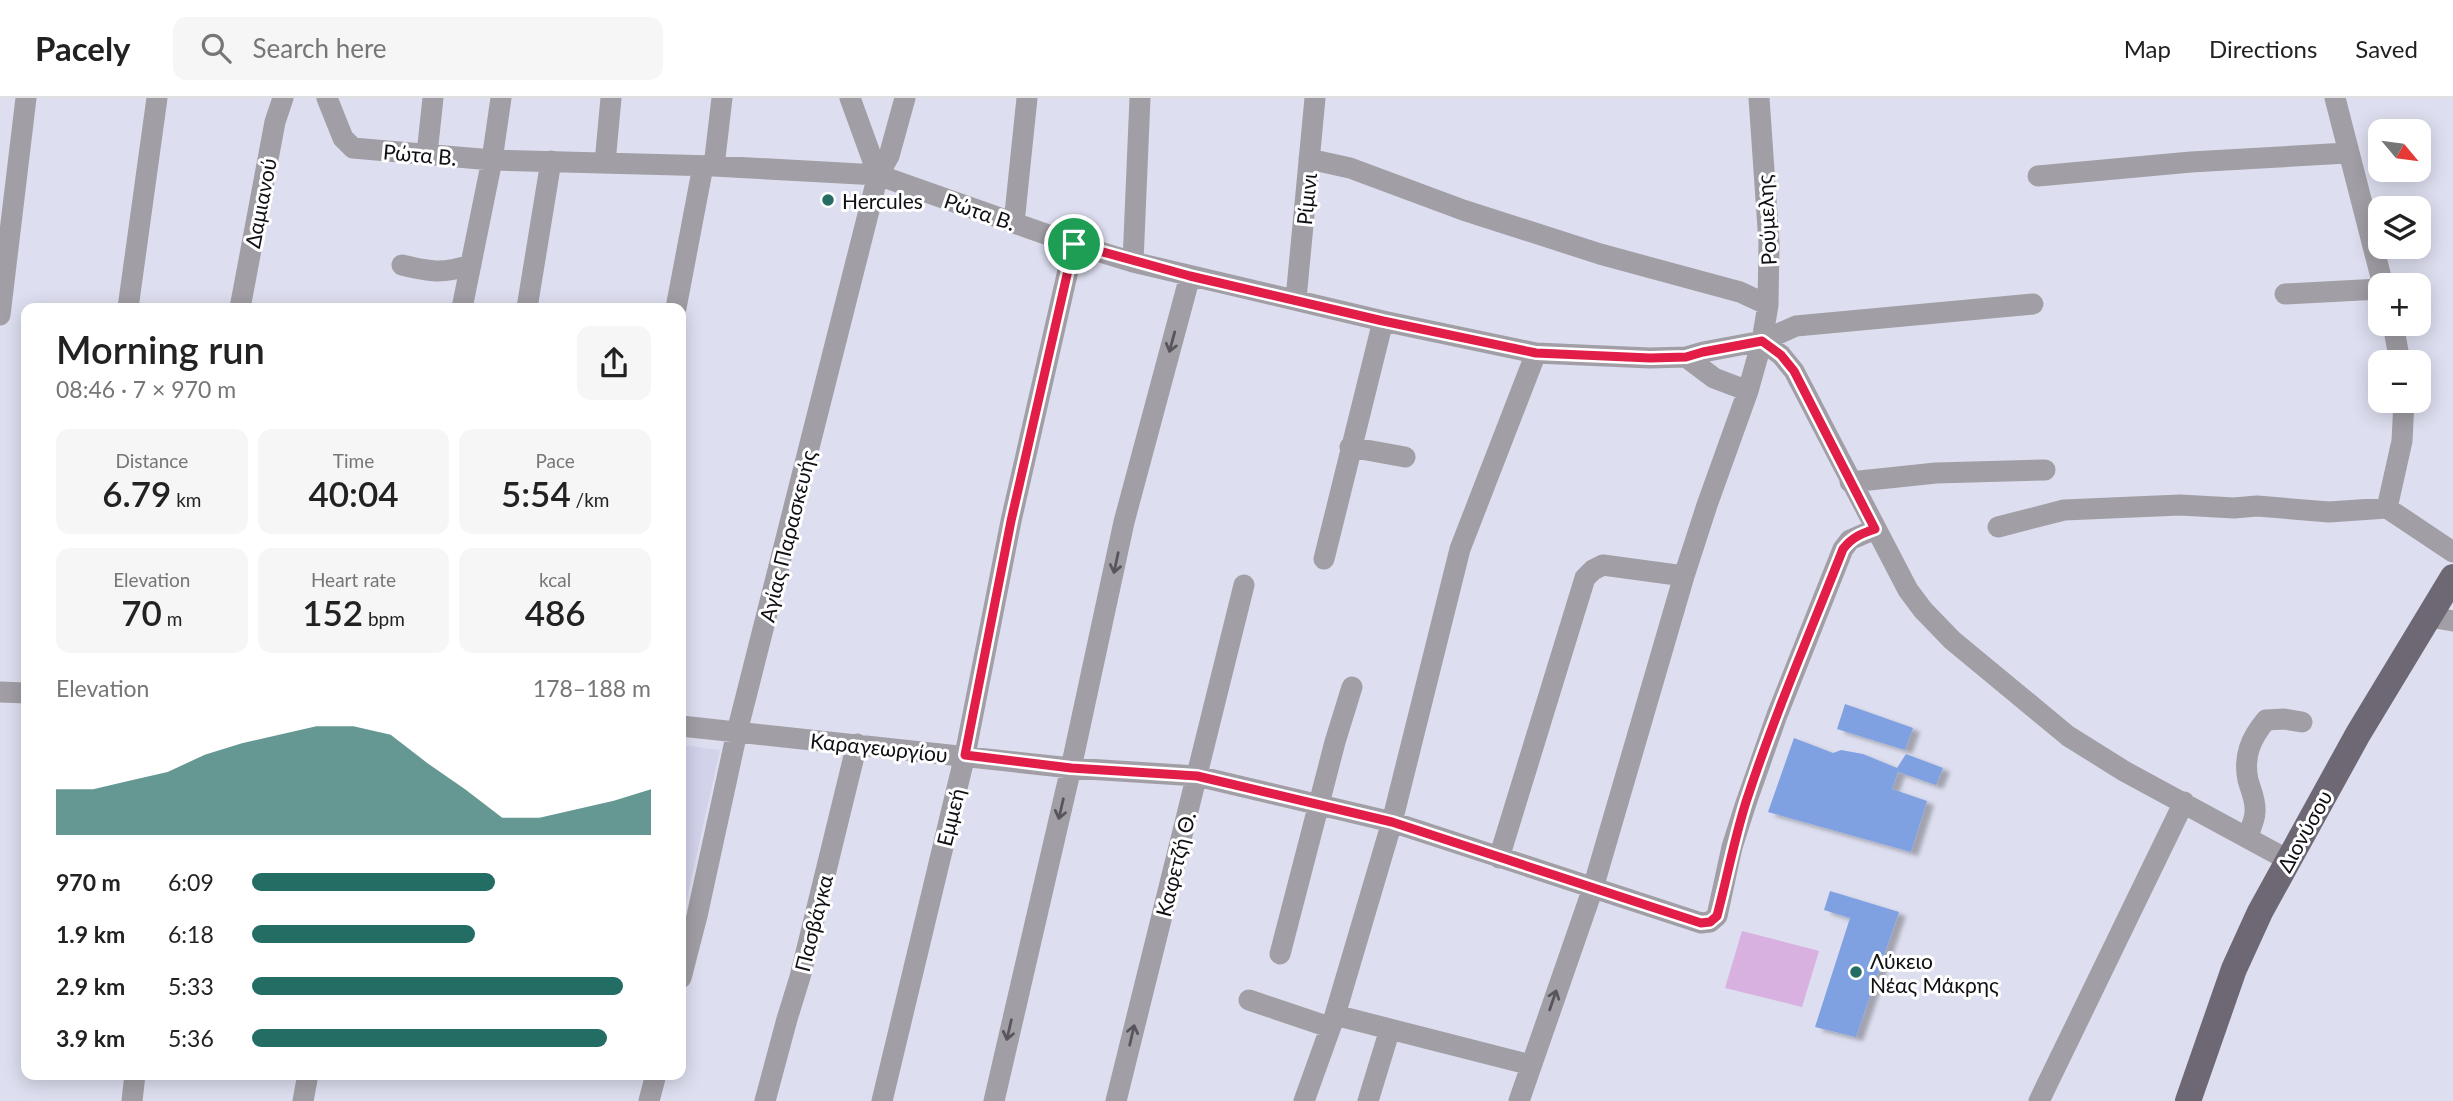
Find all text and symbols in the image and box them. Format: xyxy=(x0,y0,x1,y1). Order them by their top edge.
search box xyxy=(173,17,663,80)
text: Pacely xyxy=(35,28,131,68)
icon: search xyxy=(197,29,235,67)
text: Search here xyxy=(253,32,387,64)
text: Map xyxy=(2124,34,2171,63)
text: Directions xyxy=(2209,34,2317,63)
text: Saved xyxy=(2355,34,2418,63)
north arrow xyxy=(2368,119,2431,182)
map controls xyxy=(2368,119,2431,413)
street label: Ρώτα Β. xyxy=(382,138,458,170)
street label: Δαμιανού xyxy=(239,156,281,250)
street label: Ρίμινι xyxy=(1291,171,1321,226)
street label: Ρούμελης xyxy=(1751,174,1781,266)
street label: Ρώτα Β. xyxy=(941,187,1019,235)
place label: Hercules xyxy=(842,188,923,213)
marker: Hercules xyxy=(820,192,836,208)
button: layers xyxy=(2368,196,2431,259)
pin xyxy=(1044,214,1104,274)
icon: arrive xyxy=(1055,225,1093,263)
button: + xyxy=(2368,273,2431,336)
text: Morning run xyxy=(56,326,265,372)
button: share xyxy=(577,326,651,400)
one-way arrow xyxy=(1165,331,1178,353)
button: − xyxy=(2368,350,2431,413)
text: 08:46 · 7 × 970 m xyxy=(56,375,236,403)
street label: Αγίας Παρασκευής xyxy=(754,447,820,624)
text: Distance xyxy=(115,449,188,472)
text: Time xyxy=(333,449,374,472)
text: Pace xyxy=(535,449,575,472)
text: 6.79 xyxy=(102,472,171,514)
text: 40:04 xyxy=(308,472,399,514)
text: 5:54 xyxy=(501,472,571,514)
text: km xyxy=(171,488,202,511)
text: /km xyxy=(571,488,609,511)
one-way arrow xyxy=(1108,551,1121,573)
text: Elevation xyxy=(113,568,190,591)
text: Heart rate xyxy=(311,568,396,591)
text: kcal xyxy=(539,568,571,591)
text: 70 xyxy=(121,591,162,633)
text: 152 xyxy=(302,591,363,633)
text: 486 xyxy=(525,591,586,633)
text: m xyxy=(162,607,182,630)
text: bpm xyxy=(363,607,405,630)
text: Elevation xyxy=(56,674,149,702)
text: 178–188 m xyxy=(533,674,651,702)
street label: Καραγεωργίου xyxy=(809,727,949,767)
street label: Εμμεή xyxy=(931,785,969,849)
street label: Διονύσου xyxy=(2271,786,2337,876)
one-way arrow xyxy=(1054,797,1068,820)
street label: Καφετζή Θ. xyxy=(1150,809,1200,919)
text: 970 m xyxy=(56,868,121,896)
text: 6:09 xyxy=(168,868,214,896)
street label: Πασβάγκα xyxy=(789,872,837,974)
text: 1.9 km xyxy=(56,920,125,948)
text: 6:18 xyxy=(168,920,214,948)
place label: Λύκειο Νέας Μάκρης xyxy=(1870,948,1999,997)
marker: Λύκειο Νέας Μάκρης xyxy=(1848,964,1864,980)
text: 2.9 km xyxy=(56,972,125,1000)
text: 5:33 xyxy=(168,972,214,1000)
one-way arrow xyxy=(1548,990,1560,1012)
one-way arrow xyxy=(1002,1018,1016,1041)
text: 3.9 km xyxy=(56,1024,125,1052)
text: 5:36 xyxy=(168,1024,214,1052)
one-way arrow xyxy=(1125,1024,1139,1047)

